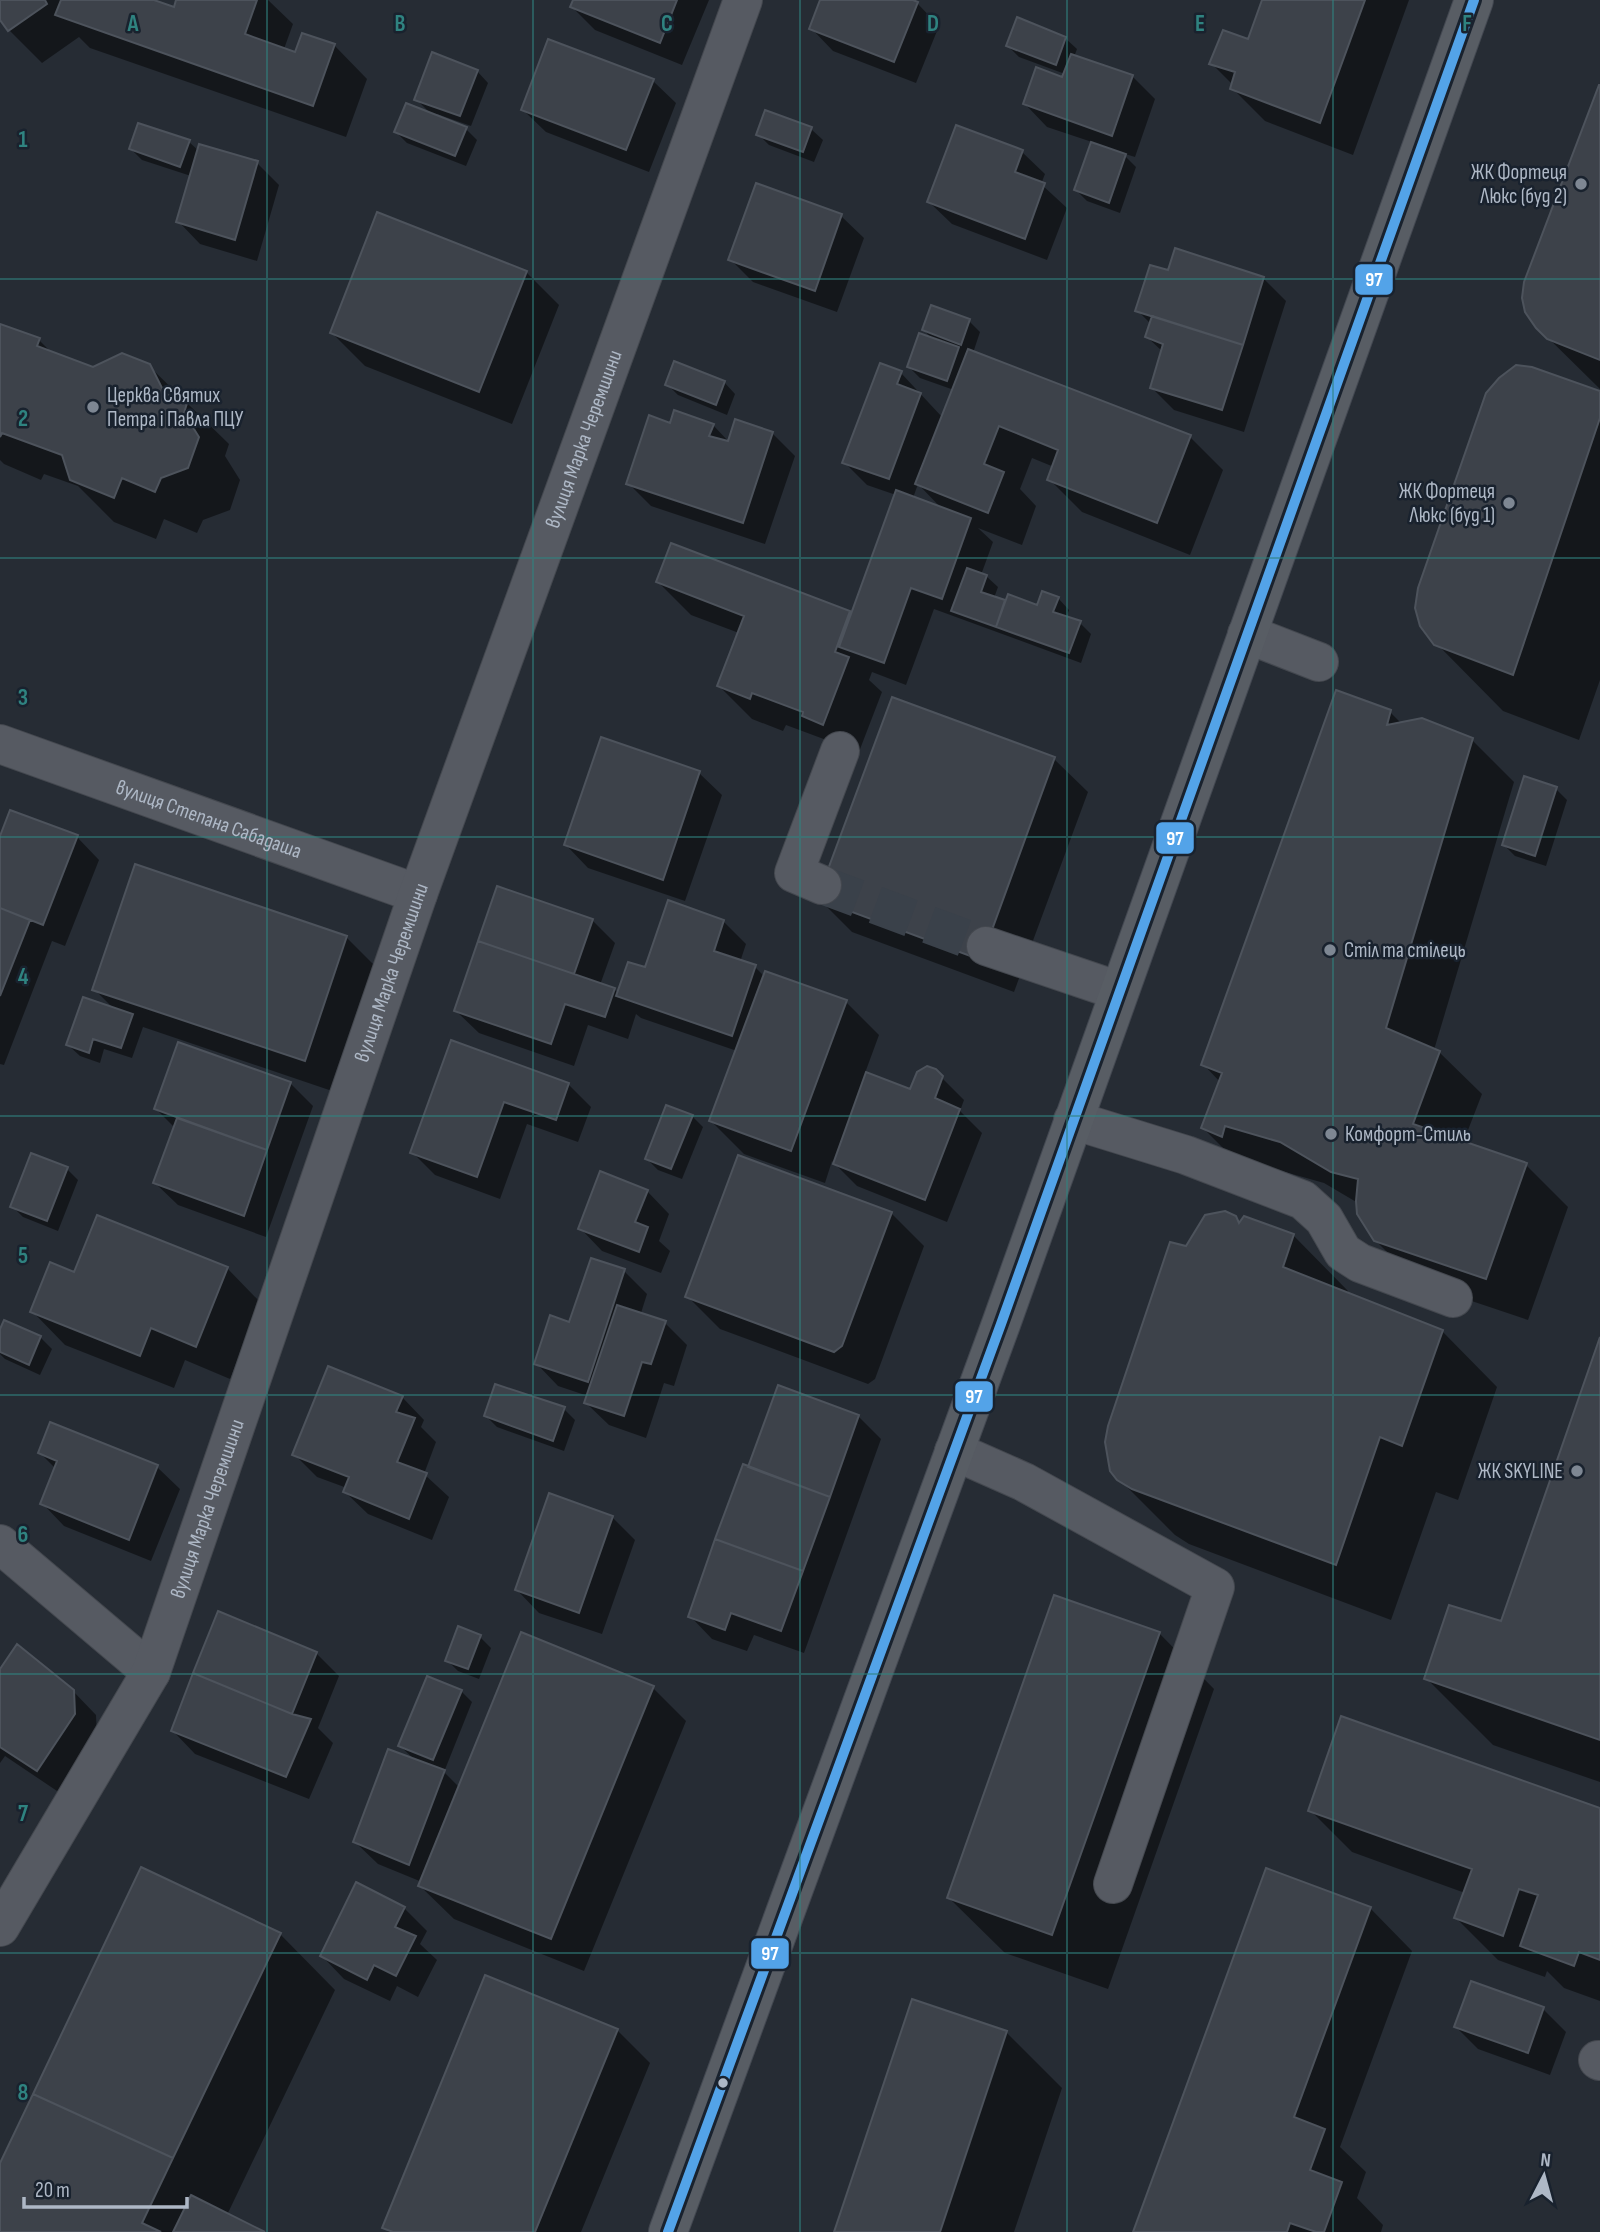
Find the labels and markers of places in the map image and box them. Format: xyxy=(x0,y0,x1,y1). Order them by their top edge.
place label: ЖК Фортеця Люкс (буд 2) xyxy=(1471,160,1567,209)
marker: ЖК Фортеця Люкс (буд 2) xyxy=(1573,176,1589,192)
place label: Церква Святих Петра і Павла ПЦУ xyxy=(107,383,244,432)
marker: Церква Святих Петра і Павла ПЦУ xyxy=(85,399,101,415)
place label: ЖК Фортеця Люкс (буд 1) xyxy=(1399,479,1495,528)
marker: ЖК Фортеця Люкс (буд 1) xyxy=(1501,495,1517,511)
place label: Стіл та стілець xyxy=(1344,938,1466,963)
marker: Стіл та стілець xyxy=(1322,942,1338,958)
place label: Комфорт-Стиль xyxy=(1345,1122,1471,1147)
marker: Комфорт-Стиль xyxy=(1323,1126,1339,1142)
place label: ЖК SKYLINE xyxy=(1478,1459,1563,1484)
marker: ЖК SKYLINE xyxy=(1569,1463,1585,1479)
unlabelled marker xyxy=(716,2076,730,2090)

